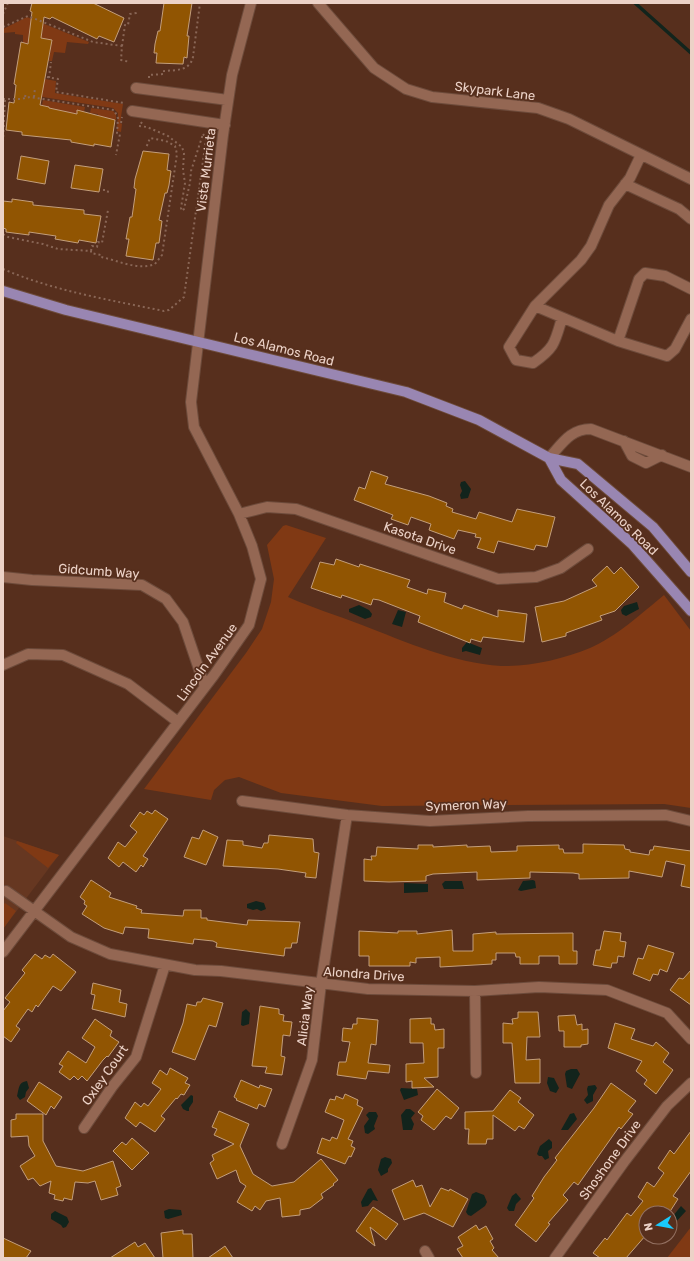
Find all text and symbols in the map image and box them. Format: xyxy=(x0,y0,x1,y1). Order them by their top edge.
street label: Skypark Lane xyxy=(454,79,536,103)
street label: Vista Murrieta xyxy=(193,127,219,213)
street label: Los Alamos Road xyxy=(232,329,336,369)
street label: Los Alamos Road xyxy=(577,476,661,558)
street label: Kasota Drive xyxy=(382,519,458,557)
street label: Gidcumb Way xyxy=(58,561,140,581)
street label: Lincoln Avenue xyxy=(174,620,240,704)
street label: Symeron Way xyxy=(425,796,507,814)
street label: Alondra Drive xyxy=(323,964,405,984)
street label: Alicia Way xyxy=(294,985,316,1047)
street label: Oxley Court xyxy=(79,1042,131,1108)
street label: Shoshone Drive xyxy=(576,1117,644,1203)
north arrow xyxy=(638,1205,678,1245)
text: N xyxy=(642,1222,656,1232)

